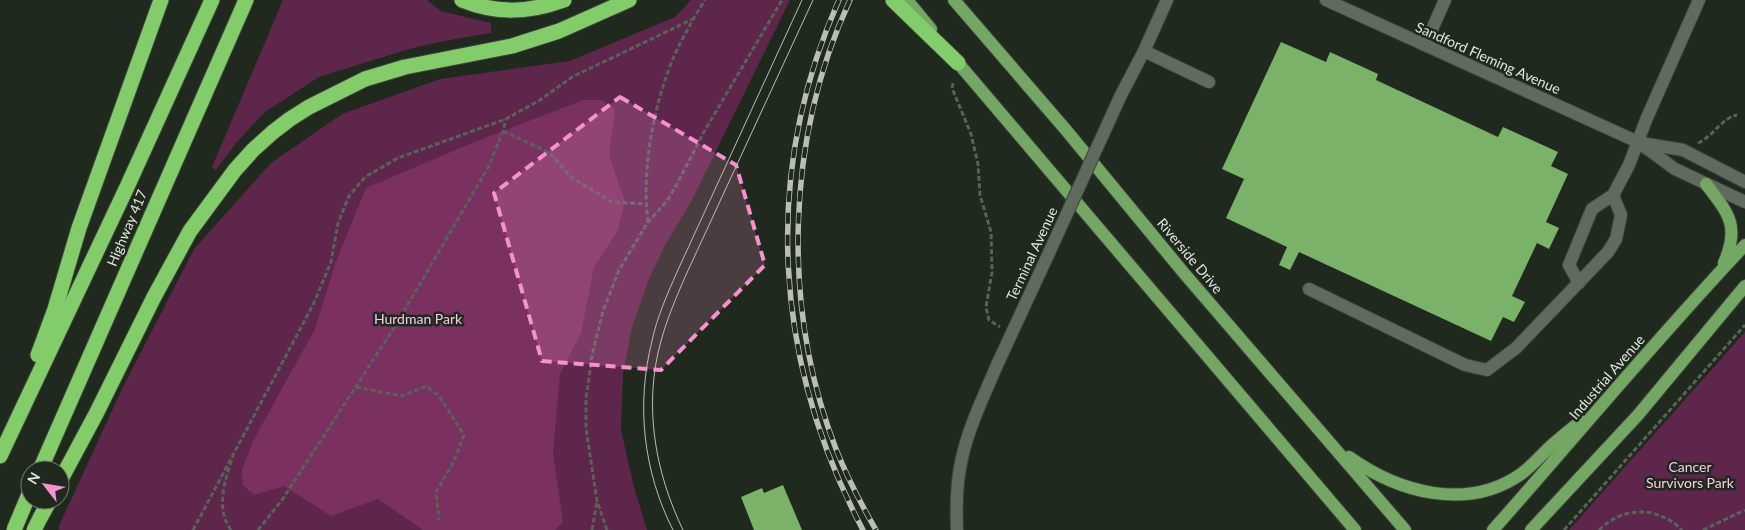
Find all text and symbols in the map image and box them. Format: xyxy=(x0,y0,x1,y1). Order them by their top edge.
street label: Sandford Fleming Avenue xyxy=(1413,18,1563,97)
street label: Highway 417 xyxy=(103,187,150,269)
street label: Terminal Avenue xyxy=(1002,204,1061,303)
street label: Riverside Drive xyxy=(1154,215,1227,297)
park label: Hurdman Park xyxy=(374,310,463,327)
street label: Industrial Avenue xyxy=(1565,331,1648,422)
park label: Cancer Survivors Park xyxy=(1646,458,1735,491)
north arrow xyxy=(20,460,70,510)
text: N xyxy=(23,469,43,487)

